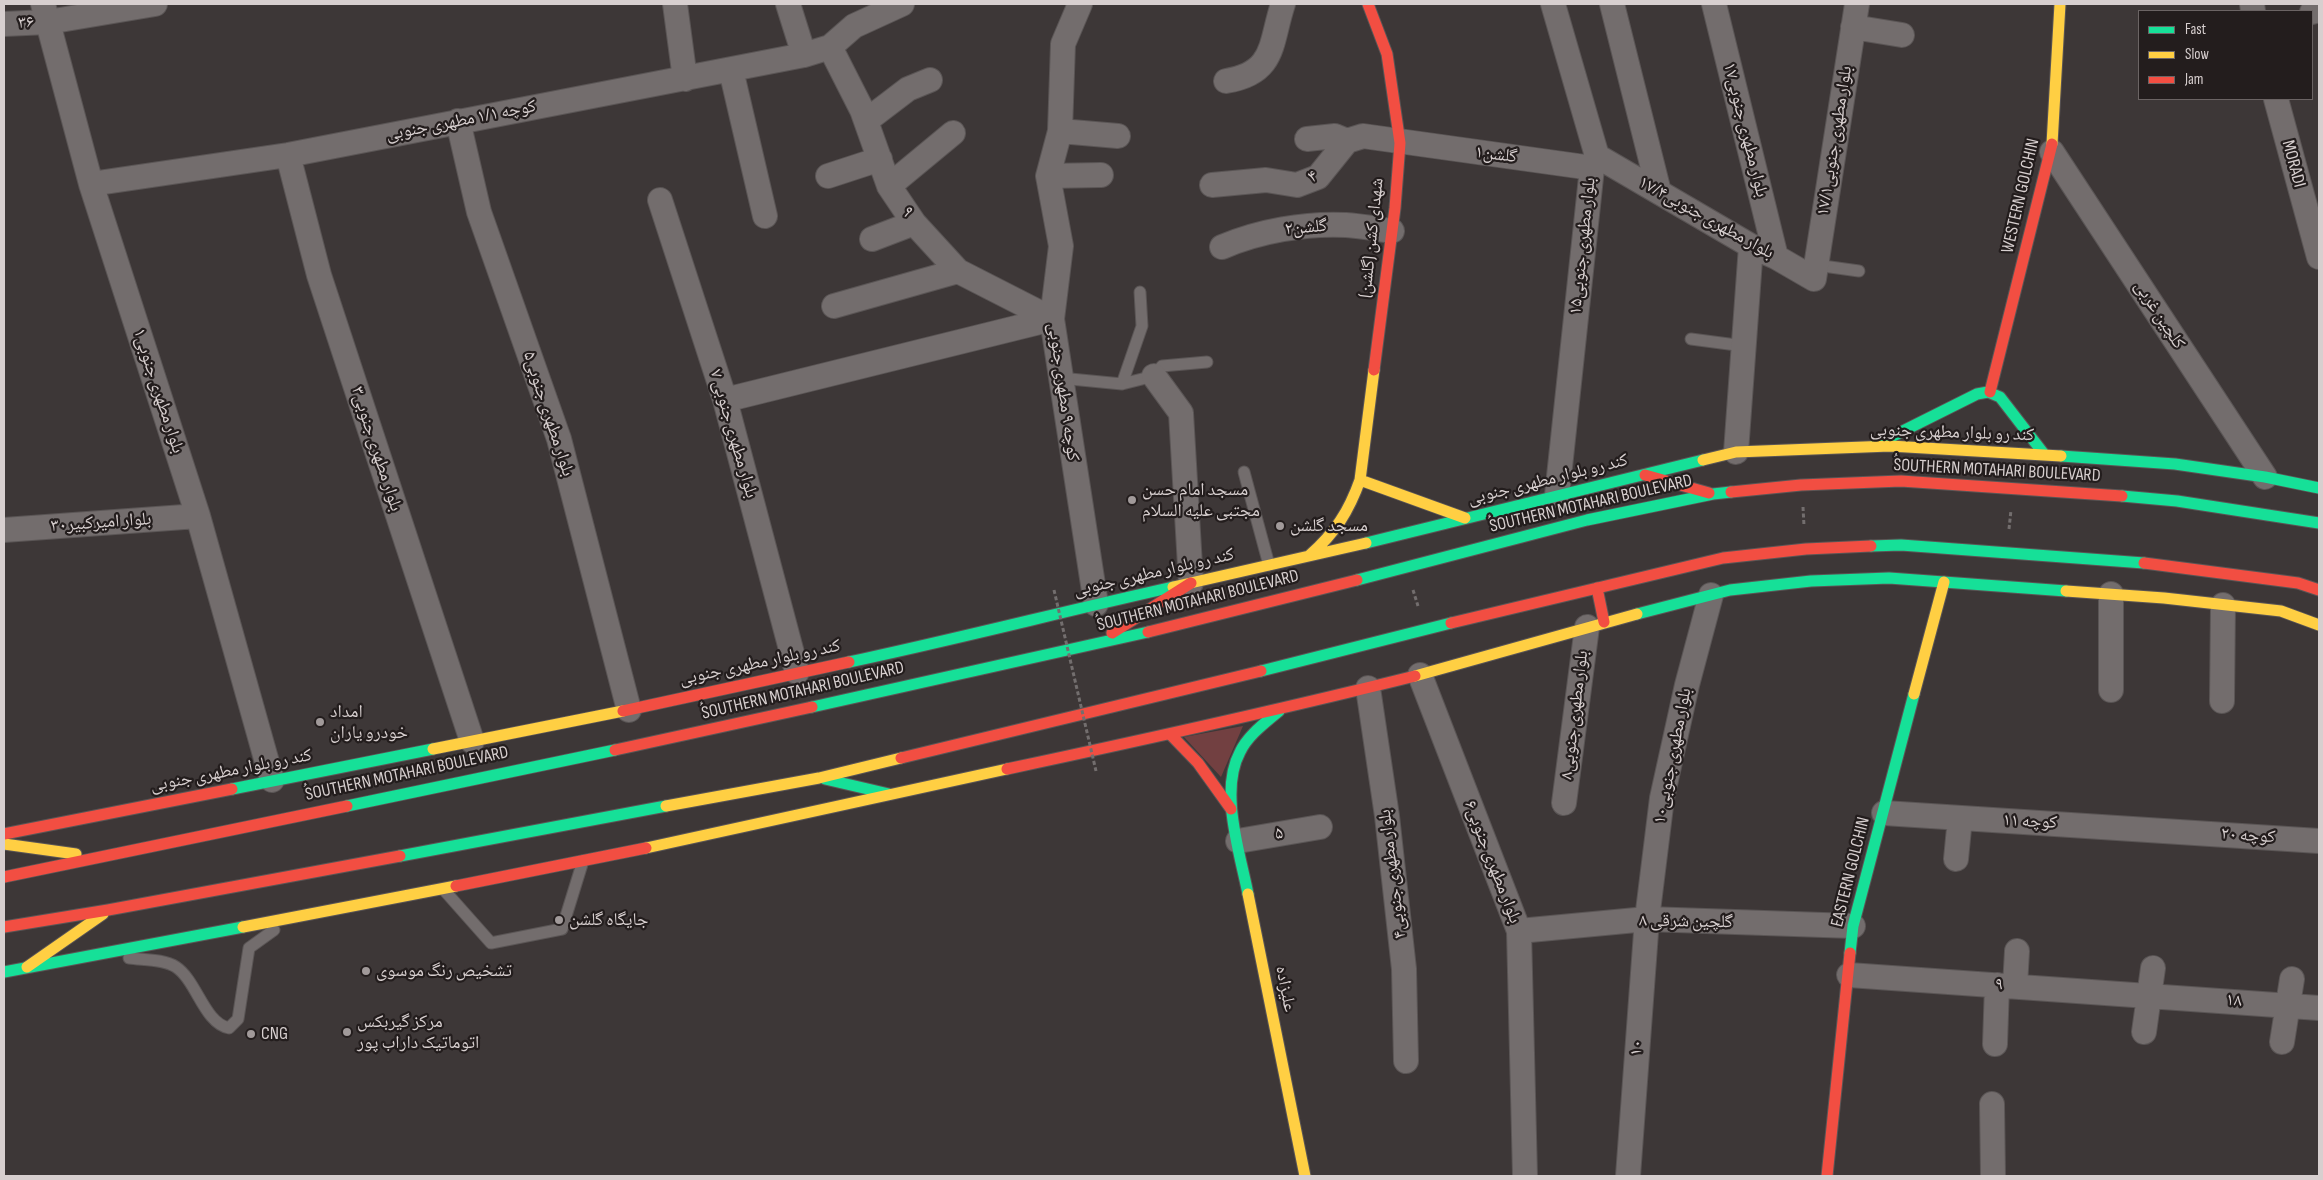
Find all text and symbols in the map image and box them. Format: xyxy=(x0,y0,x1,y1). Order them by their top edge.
legend xyxy=(2138,10,2313,100)
street label: ۳۶ xyxy=(17,12,35,34)
text: Fast xyxy=(2185,20,2206,39)
text: Slow xyxy=(2185,45,2209,64)
street label: بلوار مطهری جنوبی۱۷ xyxy=(1718,60,1772,200)
street label: بلوار مطهری جنوبی۱۷/۱ xyxy=(1812,65,1858,217)
text: Jam xyxy=(2185,70,2203,89)
street label: کوچه ۱/۱ مطهری جنوبی xyxy=(384,96,538,146)
street label: WESTERN GOLCHIN xyxy=(1997,137,2045,255)
street label: MORADI xyxy=(2276,138,2310,190)
street label: گلشن۱ xyxy=(1474,142,1518,168)
street label: ۴ xyxy=(1304,166,1322,188)
street label: بلوار مطهری جنوبی۱۷/۴ xyxy=(1635,172,1777,264)
street label: بلوار مطهری جنوبی۱۵ xyxy=(1565,176,1601,316)
street label: شهدای کشن (گلشن) xyxy=(1355,177,1389,299)
street label: ۹ xyxy=(896,203,918,221)
street label: گلشن۲ xyxy=(1284,215,1328,241)
street label: کلچین غربی xyxy=(2129,277,2189,353)
street label: کوچه ۹ مطهری جنوبی xyxy=(1043,321,1083,463)
street label: ۱بلوار مطهری جنوبی xyxy=(128,326,188,456)
street label: ۵بلوار مطهری جنوبی xyxy=(518,349,578,479)
street label: ۷ بلوار مطهری جنوبی xyxy=(704,367,762,501)
street label: بلوار مطهری جنوبی۳ xyxy=(346,384,406,514)
street label: کند رو بلوار مطهری جنوبی xyxy=(1870,419,2034,447)
street label: کند رو بلوار مطهری جنوبی xyxy=(1466,450,1630,510)
street label: ُSOUTHERN MOTAHARI BOULEVARD xyxy=(1893,455,2101,487)
street label: ُSOUTHERN MOTAHARI BOULEVARD xyxy=(1488,470,1694,538)
place label: مسجد امام حسن مجتبی علیه السلام xyxy=(1142,479,1260,522)
marker: مسجد امام حسن مجتبی علیه السلام xyxy=(1126,494,1138,506)
street label: بلوار امیرکبیر۳۰ xyxy=(50,509,152,537)
place label: مسجد گلشن xyxy=(1290,515,1368,537)
marker: مسجد گلشن xyxy=(1274,520,1286,532)
street label: کند رو بلوار مطهری جنوبی xyxy=(1072,544,1236,602)
street label: ُSOUTHERN MOTAHARI BOULEVARD xyxy=(1095,565,1301,637)
street label: کند رو بلوار مطهری جنوبی xyxy=(677,635,843,691)
street label: ۸بلوار مطهری جنوبی xyxy=(1556,649,1594,781)
street label: ُSOUTHERN MOTAHARI BOULEVARD xyxy=(700,657,906,725)
street label: بلوار مطهری جنوبی۱۰ xyxy=(1649,686,1697,826)
place label: امداد خودرو یاران xyxy=(330,701,408,744)
marker: امداد خودرو یاران xyxy=(314,716,326,728)
street label: ُSOUTHERN MOTAHARI BOULEVARD xyxy=(303,742,511,806)
street label: کند رو بلوار مطهری جنوبی xyxy=(148,745,314,797)
street label: بلوار مطهری جنوبی۶ xyxy=(1459,797,1525,927)
street label: بلوار مطهری جنوبی۴ xyxy=(1374,808,1412,940)
street label: کوچه ۱۱ xyxy=(2002,810,2058,834)
street label: EASTERN GOLCHIN xyxy=(1827,815,1875,929)
street label: ۵ xyxy=(1273,823,1285,845)
street label: کوچه ۲۰ xyxy=(2220,823,2276,849)
place label: جایگاه گلشن xyxy=(569,909,649,931)
street label: ۸ گلچین شرقی xyxy=(1639,910,1733,934)
marker: جایگاه گلشن xyxy=(553,914,565,926)
place label: تشخیص رنگ موسوی xyxy=(376,960,512,982)
street label: علیزاده xyxy=(1270,964,1300,1014)
marker: تشخیص رنگ موسوی xyxy=(360,965,372,977)
street label: ۹ xyxy=(1994,974,2004,996)
street label: ۱۸ xyxy=(2225,990,2243,1012)
place label: مرکز گیربکس اتوماتیک داراب پور xyxy=(357,1011,479,1054)
place label: CNG xyxy=(261,1023,288,1045)
marker: مرکز گیربکس اتوماتیک داراب پور xyxy=(341,1026,353,1038)
marker: CNG xyxy=(245,1028,257,1040)
street label: ۱۰ xyxy=(1626,1039,1648,1057)

